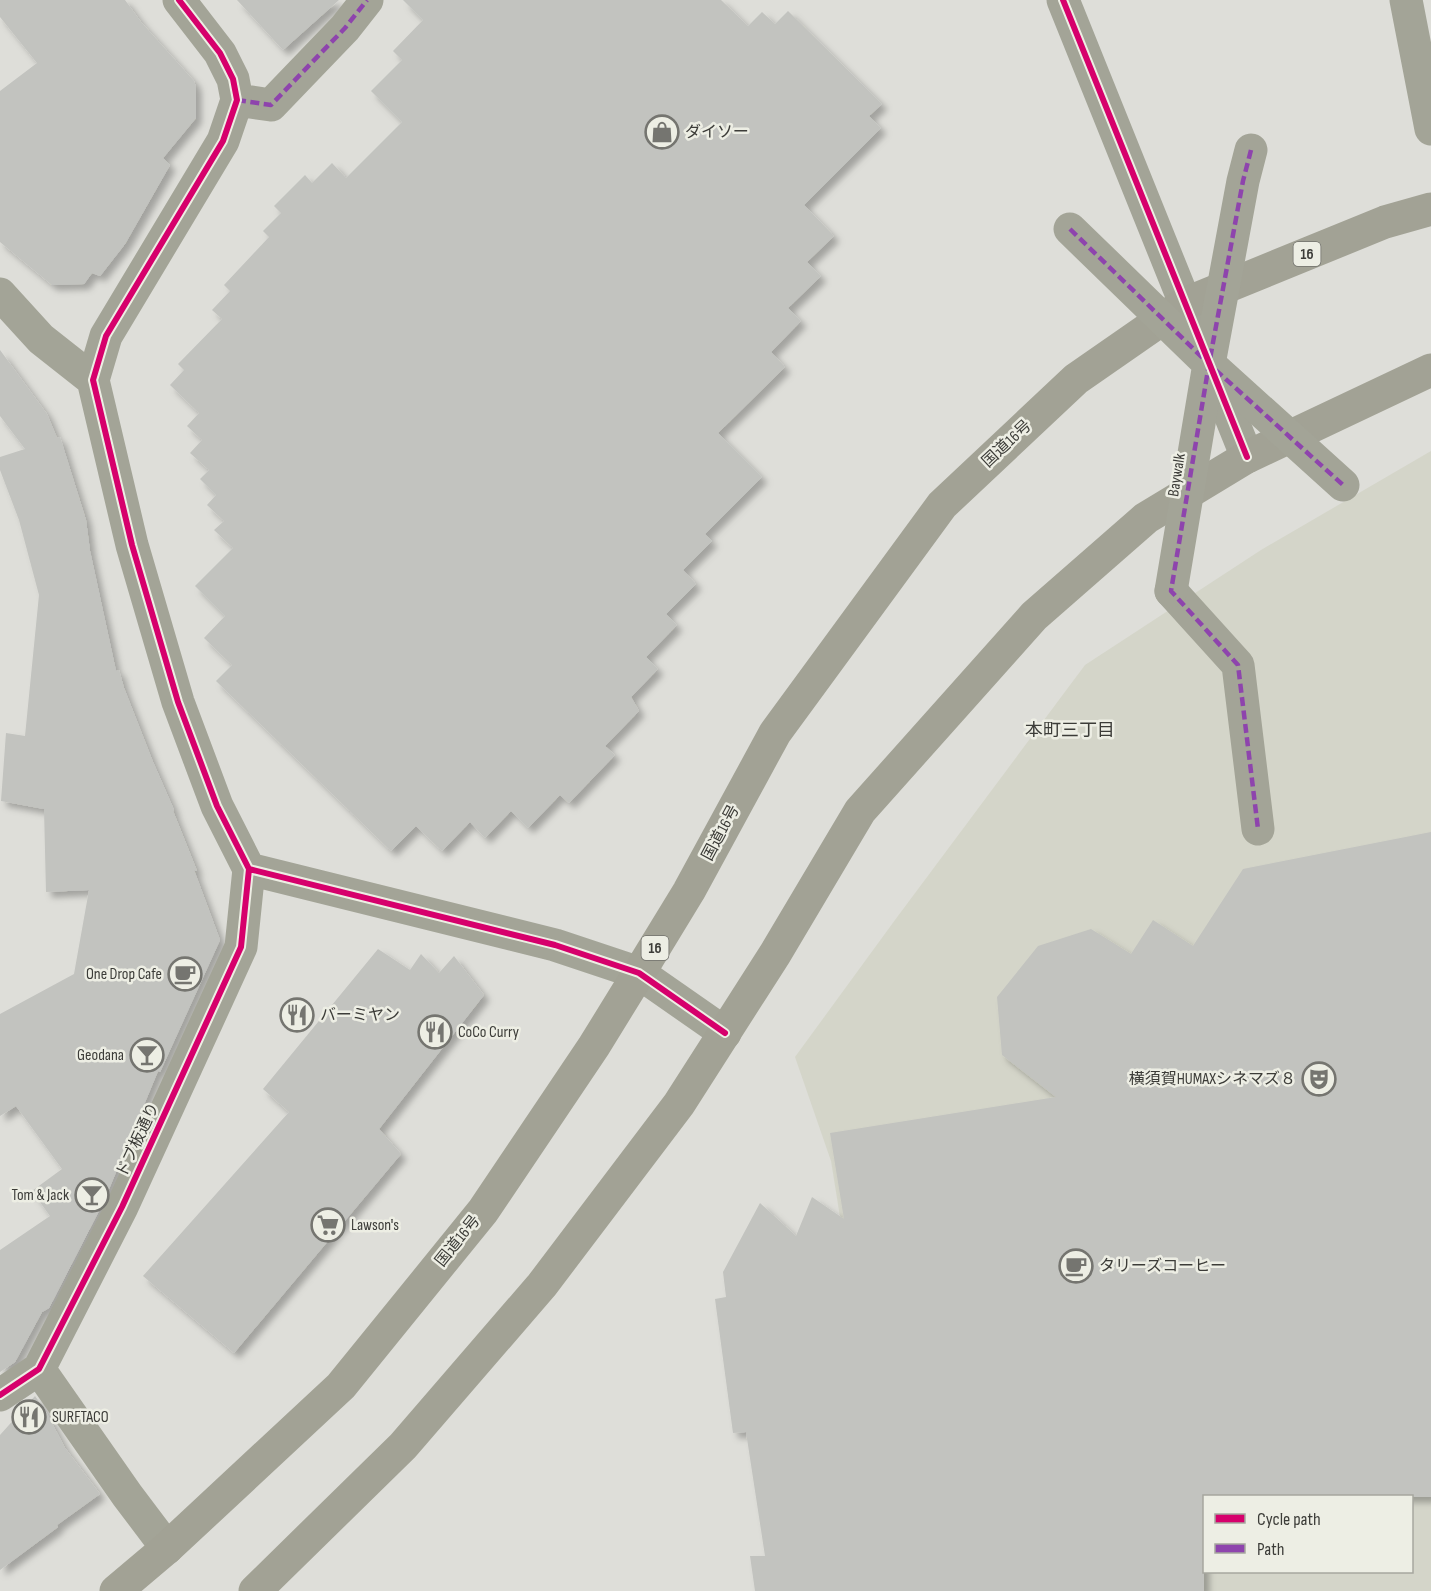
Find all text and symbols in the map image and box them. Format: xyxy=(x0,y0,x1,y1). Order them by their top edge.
shop icon: ダイソー xyxy=(644,114,680,150)
place label: ダイソー xyxy=(685,123,749,142)
road number: 16 xyxy=(1294,242,1320,266)
street label: 国道16号 xyxy=(978,416,1036,472)
street label: Baywalk xyxy=(1164,452,1190,498)
district label: 本町三丁目 xyxy=(1025,720,1115,741)
street label: 国道16号 xyxy=(698,802,744,864)
road number: 16 xyxy=(642,936,668,960)
cafe icon: One Drop Cafe xyxy=(167,956,203,992)
place label: One Drop Cafe xyxy=(86,965,162,984)
restaurant icon: バーミヤン xyxy=(279,997,315,1033)
place label: バーミヤン xyxy=(320,1006,400,1025)
restaurant icon: CoCo Curry xyxy=(417,1014,453,1050)
place label: CoCo Curry xyxy=(458,1023,519,1042)
bar icon: Geodana xyxy=(129,1037,165,1073)
place label: Geodana xyxy=(77,1046,124,1065)
theatre icon: 横須賀HUMAXシネマズ８ xyxy=(1301,1061,1337,1097)
place label: 横須賀HUMAXシネマズ８ xyxy=(1129,1070,1296,1089)
street label: ドブ板通り xyxy=(112,1100,164,1180)
bar icon: Tom & Jack xyxy=(74,1177,110,1213)
place label: Tom & Jack xyxy=(12,1186,69,1205)
supermarket icon: Lawson's xyxy=(310,1207,346,1243)
street label: 国道16号 xyxy=(432,1211,484,1271)
place label: Lawson's xyxy=(351,1216,399,1235)
cafe icon: タリーズコーヒー xyxy=(1058,1248,1094,1284)
place label: タリーズコーヒー xyxy=(1099,1257,1226,1276)
restaurant icon: SURFTACO xyxy=(11,1399,47,1435)
place label: SURFTACO xyxy=(52,1408,109,1427)
legend xyxy=(1203,1495,1413,1573)
text: Cycle path xyxy=(1257,1509,1321,1530)
text: Path xyxy=(1257,1539,1285,1560)

